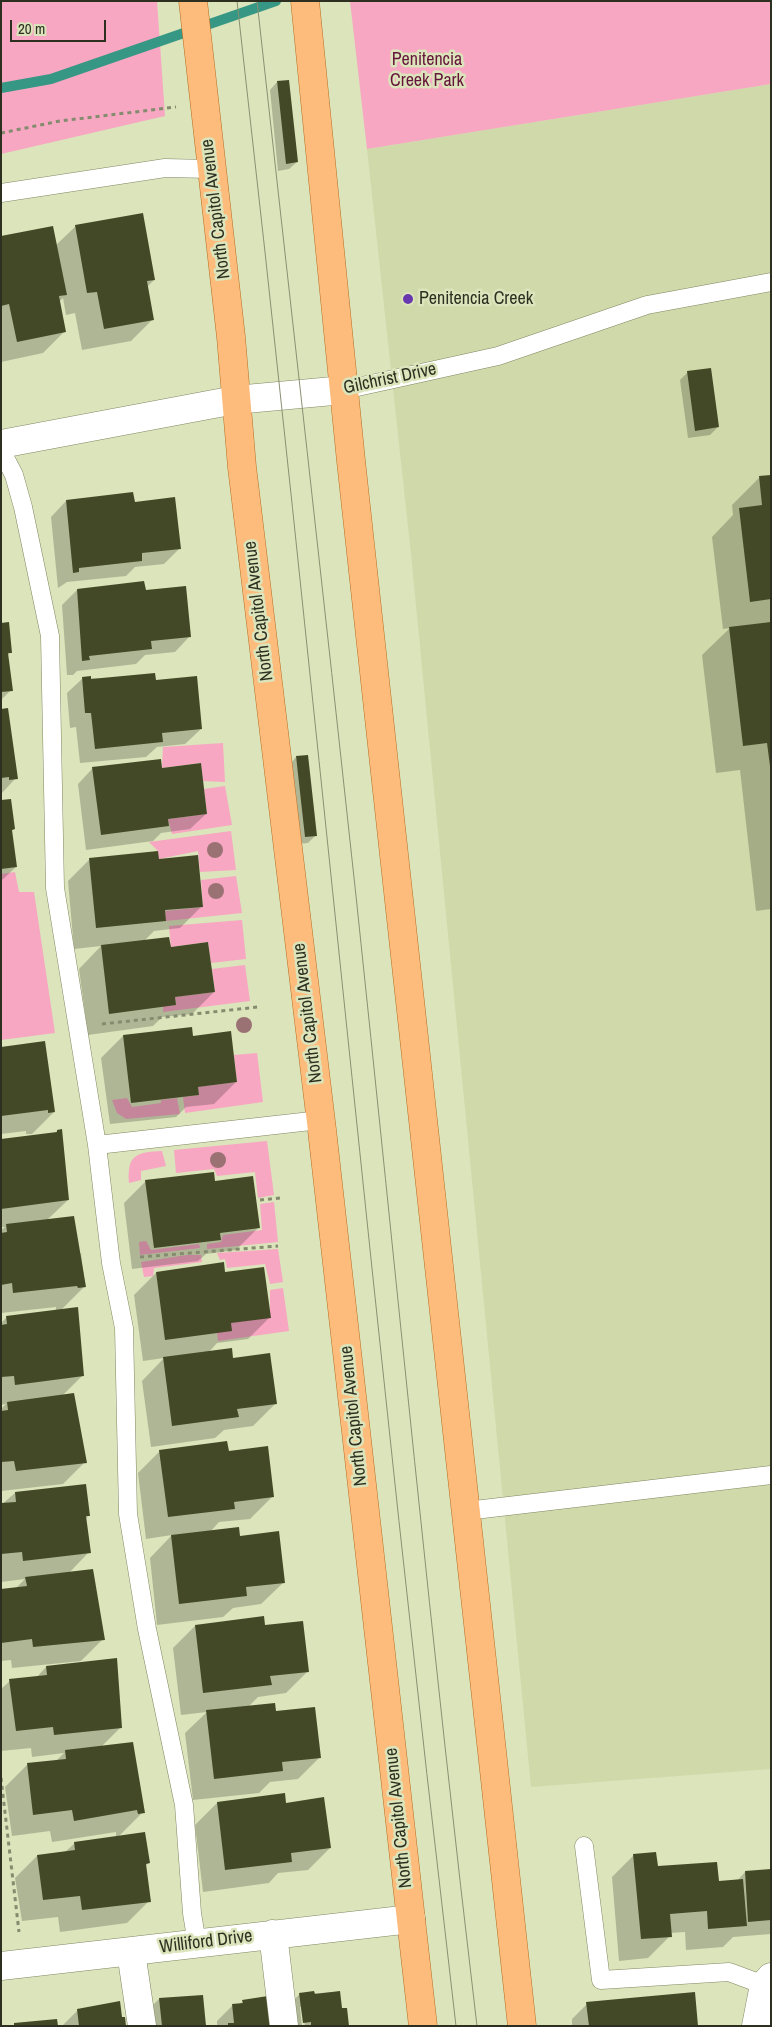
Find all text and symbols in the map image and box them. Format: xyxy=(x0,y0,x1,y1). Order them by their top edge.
scale bar xyxy=(12,10,109,42)
text: 20 m xyxy=(18,18,45,39)
park label: Penitencia Creek Park xyxy=(390,49,464,92)
street label: North Capitol Avenue xyxy=(197,138,235,280)
place label: Penitencia Creek xyxy=(419,288,533,310)
marker: Penitencia Creek xyxy=(401,292,415,306)
street label: Gilchrist Drive xyxy=(342,359,438,399)
street label: North Capitol Avenue xyxy=(240,540,278,682)
street label: North Capitol Avenue xyxy=(289,942,327,1084)
street label: North Capitol Avenue xyxy=(336,1345,372,1487)
street label: North Capitol Avenue xyxy=(381,1747,417,1889)
street label: Williford Drive xyxy=(158,1926,254,1958)

